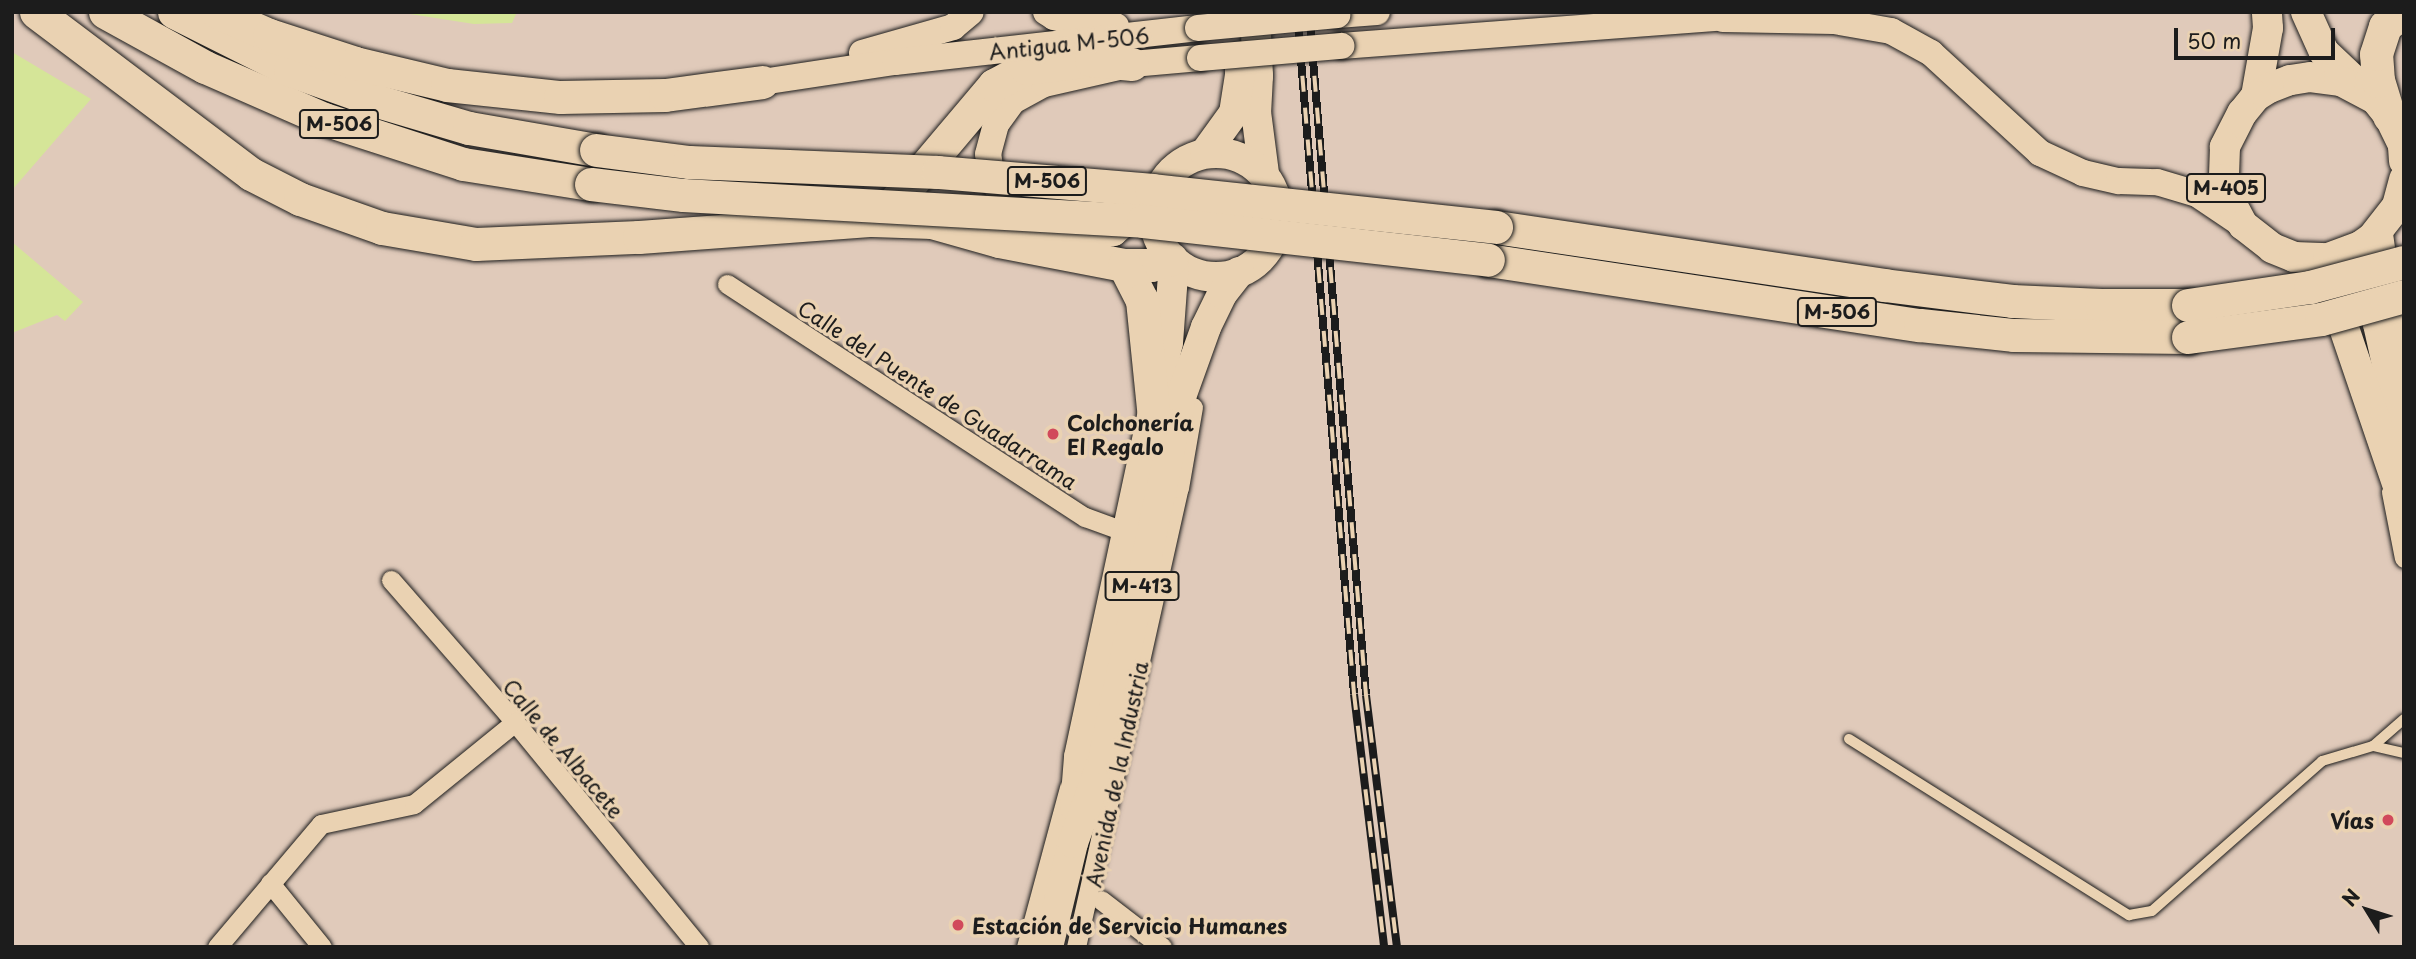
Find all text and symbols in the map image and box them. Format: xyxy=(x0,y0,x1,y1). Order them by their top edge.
scale bar xyxy=(2178,14,2339,58)
street label: Antigua M-506 xyxy=(987,22,1151,64)
text: 50 m xyxy=(2187,24,2241,56)
road number: M-506 xyxy=(299,108,379,140)
road number: M-506 xyxy=(1007,166,1087,196)
road number: M-405 xyxy=(2186,172,2266,204)
street label: Calle del Puente de Guadarrama xyxy=(793,293,1083,495)
road number: M-506 xyxy=(1797,296,1877,328)
place label: Colchonería El Regalo xyxy=(1067,409,1194,459)
marker: Colchonería El Regalo xyxy=(1045,426,1061,442)
road number: M-413 xyxy=(1104,570,1180,601)
street label: Avenida de la Industria xyxy=(1080,658,1152,890)
street label: Calle de Albacete xyxy=(498,672,630,824)
place label: Vías xyxy=(2330,807,2374,833)
marker: Vías xyxy=(2380,812,2396,828)
north arrow xyxy=(2332,875,2402,945)
text: N xyxy=(2335,883,2366,912)
place label: Estación de Servicio Humanes xyxy=(972,912,1288,938)
marker: Estación de Servicio Humanes xyxy=(950,917,966,933)

